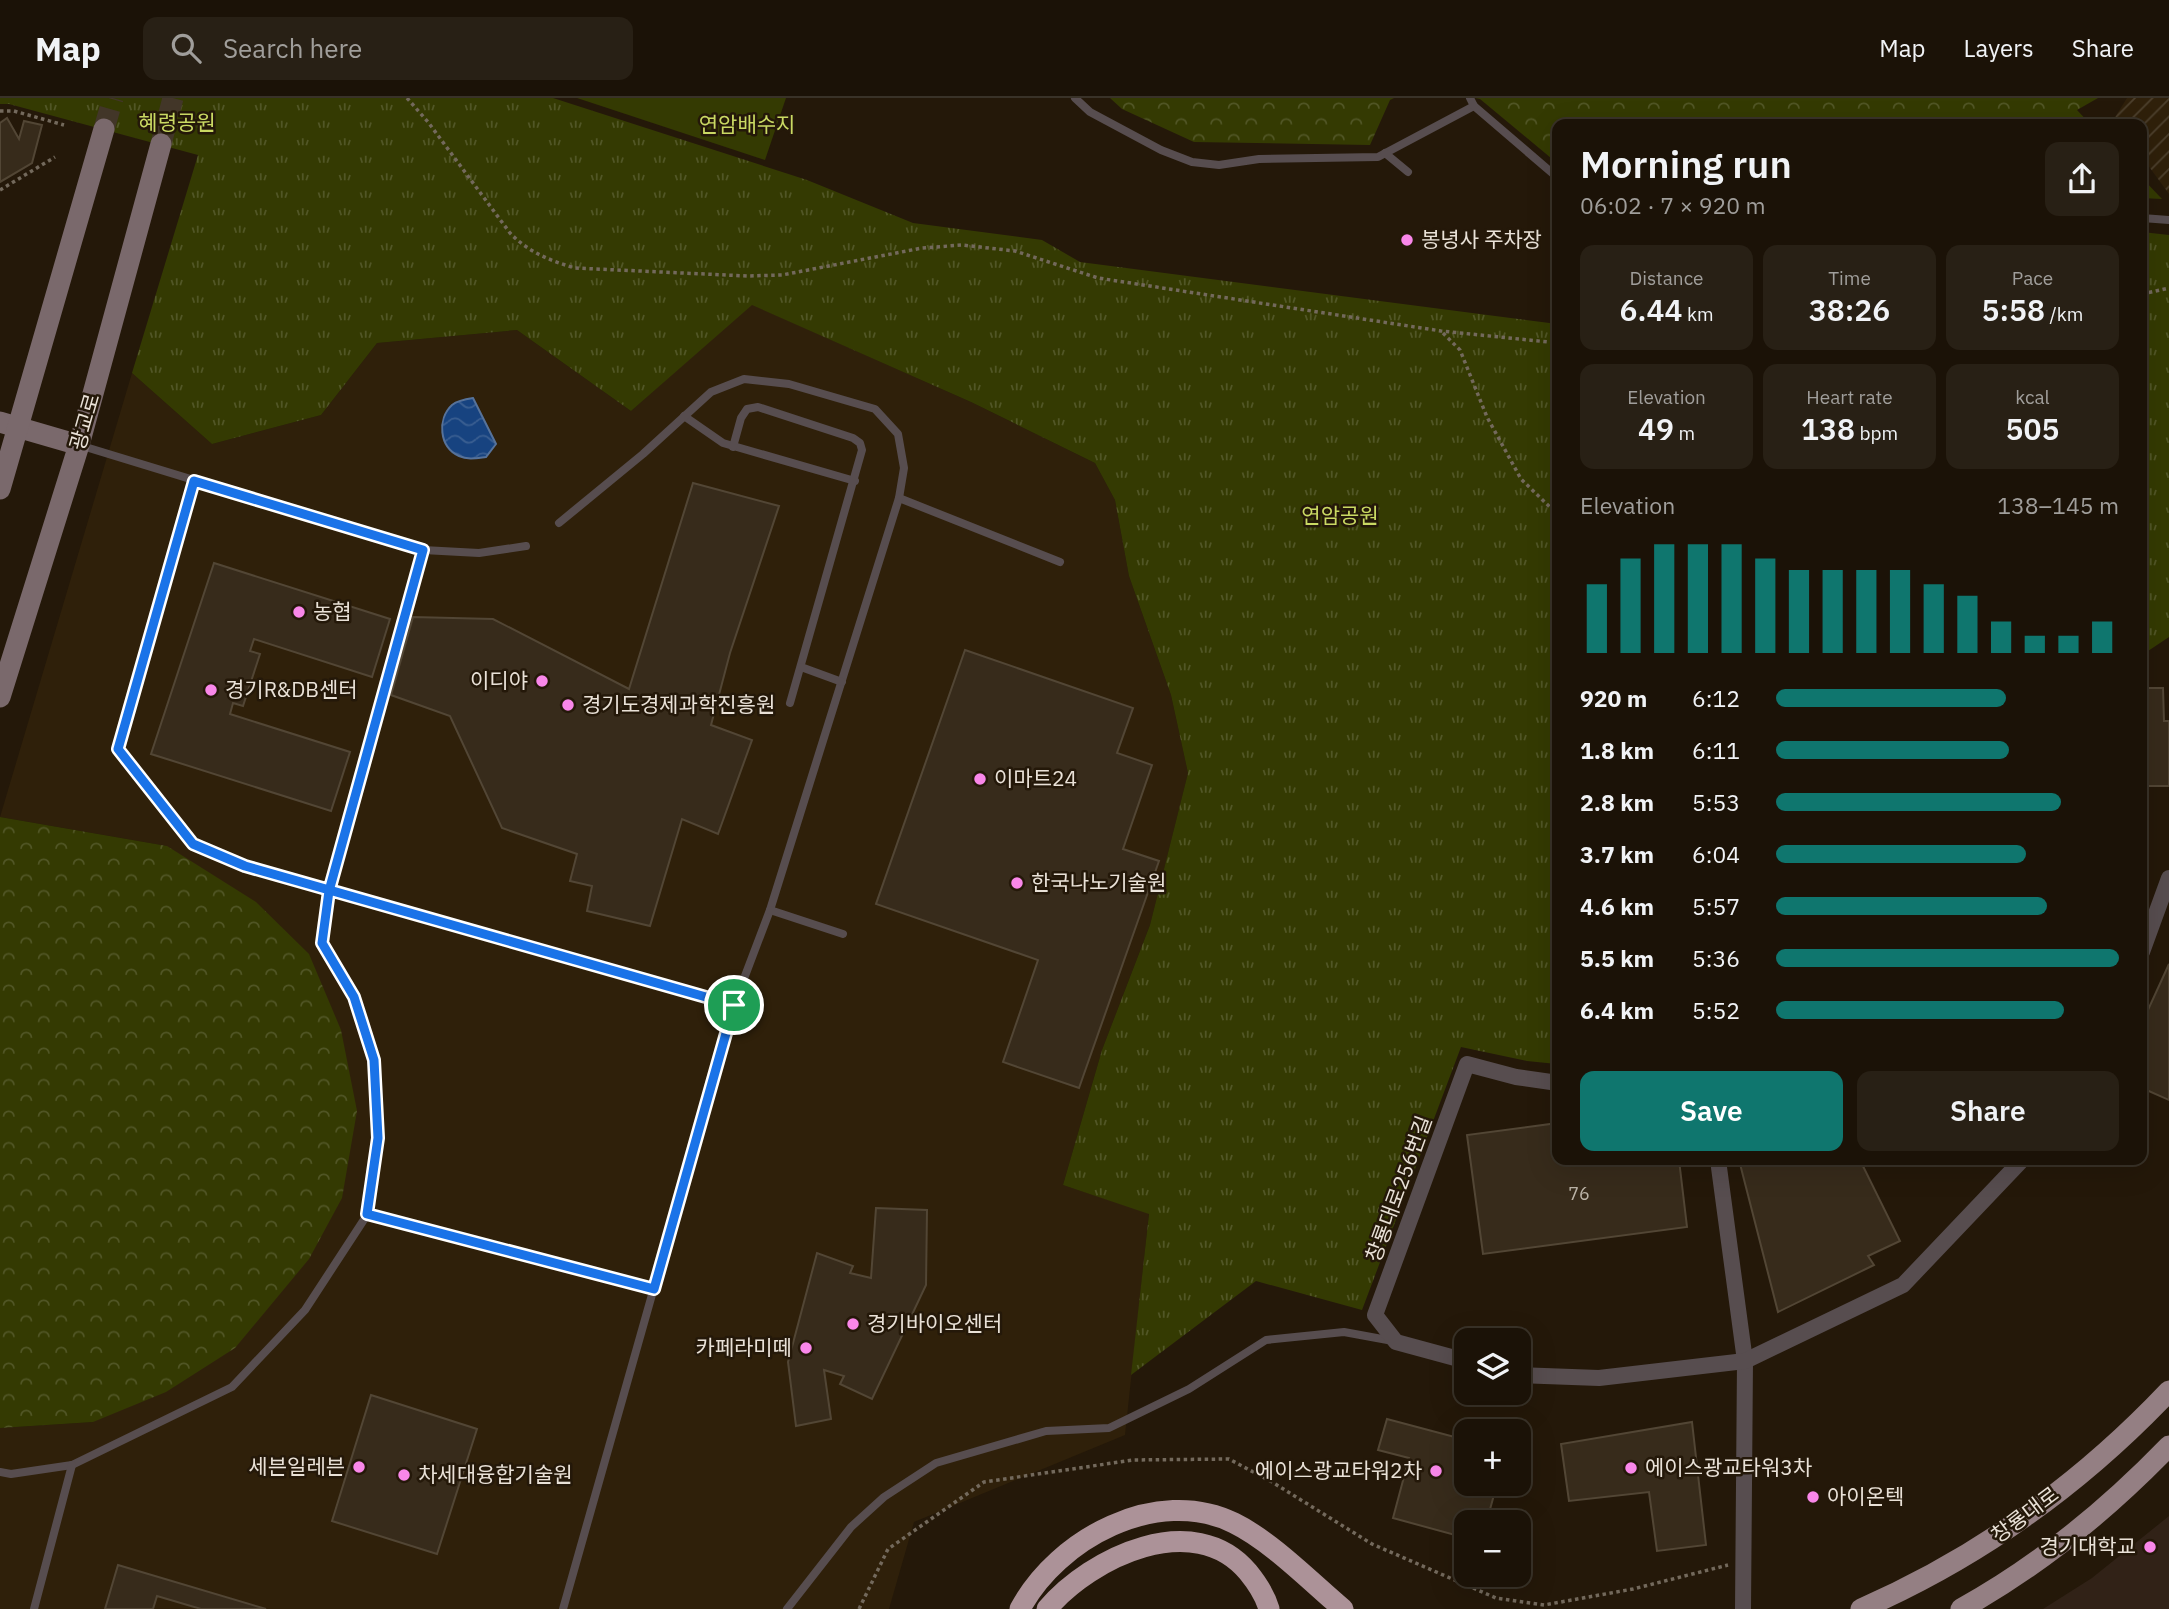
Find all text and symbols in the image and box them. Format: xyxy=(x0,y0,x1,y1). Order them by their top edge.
search box xyxy=(143,17,633,80)
text: Map xyxy=(35,27,101,70)
icon: search xyxy=(167,29,205,67)
text: Search here xyxy=(223,31,362,65)
text: Map xyxy=(1879,32,1926,64)
text: Layers xyxy=(1964,32,2034,64)
text: Share xyxy=(2072,32,2134,64)
park label: 혜령공원 xyxy=(138,108,216,136)
park label: 연암배수지 xyxy=(699,110,795,138)
text: Morning run xyxy=(1580,139,1792,188)
button: share xyxy=(2045,142,2119,216)
text: 06:02 · 7 × 920 m xyxy=(1580,190,1766,220)
place label: 봉녕사 주차장 xyxy=(1421,225,1542,253)
marker: 봉녕사 주차장 xyxy=(1399,232,1415,248)
text: Distance xyxy=(1629,266,1704,290)
text: Time xyxy=(1828,266,1871,290)
text: Pace xyxy=(2012,266,2053,290)
text: 6.44 xyxy=(1619,290,1682,329)
text: 38:26 xyxy=(1809,290,1890,329)
text: 5:58 xyxy=(1982,290,2045,329)
text: km xyxy=(1682,302,1714,326)
text: /km xyxy=(2045,302,2083,326)
text: Elevation xyxy=(1627,385,1706,409)
text: Heart rate xyxy=(1806,385,1893,409)
text: kcal xyxy=(2015,385,2050,409)
street label: 광교로 xyxy=(63,390,105,453)
text: 49 xyxy=(1638,409,1674,448)
text: 138 xyxy=(1801,409,1855,448)
text: 505 xyxy=(2006,409,2060,448)
text: m xyxy=(1674,421,1695,445)
text: bpm xyxy=(1855,421,1898,445)
text: Elevation xyxy=(1580,490,1675,520)
text: 138–145 m xyxy=(1997,490,2119,520)
park label: 연암공원 xyxy=(1301,501,1379,529)
place label: 농협 xyxy=(313,597,352,625)
marker: 농협 xyxy=(291,604,307,620)
place label: 이디야 xyxy=(470,666,528,694)
marker: 이디야 xyxy=(534,673,550,689)
place label: 경기R&DB센터 xyxy=(225,675,358,703)
marker: 경기R&DB센터 xyxy=(203,682,219,698)
text: 920 m xyxy=(1580,683,1647,713)
text: 6:12 xyxy=(1692,683,1740,713)
place label: 경기도경제과학진흥원 xyxy=(582,690,775,718)
marker: 경기도경제과학진흥원 xyxy=(560,697,576,713)
text: 1.8 km xyxy=(1580,735,1654,765)
text: 6:11 xyxy=(1692,735,1740,765)
place label: 이마트24 xyxy=(994,764,1077,792)
marker: 이마트24 xyxy=(972,771,988,787)
text: 2.8 km xyxy=(1580,787,1654,817)
text: 5:53 xyxy=(1692,787,1740,817)
text: 3.7 km xyxy=(1580,839,1654,869)
text: 6:04 xyxy=(1692,839,1740,869)
place label: 한국나노기술원 xyxy=(1031,868,1166,896)
marker: 한국나노기술원 xyxy=(1009,875,1025,891)
text: 4.6 km xyxy=(1580,891,1654,921)
text: 5:57 xyxy=(1692,891,1740,921)
text: 5.5 km xyxy=(1580,943,1654,973)
text: 5:36 xyxy=(1692,943,1740,973)
pin xyxy=(704,975,764,1035)
icon: arrive xyxy=(715,986,753,1024)
text: 6.4 km xyxy=(1580,995,1654,1025)
text: 5:52 xyxy=(1692,995,1740,1025)
button: Save xyxy=(1580,1071,1843,1151)
button: Share xyxy=(1857,1071,2119,1151)
street label: 창룡대로256번길 xyxy=(1359,1112,1438,1266)
house number: 76 xyxy=(1568,1182,1590,1205)
place label: 경기바이오센터 xyxy=(867,1309,1002,1337)
marker: 경기바이오센터 xyxy=(845,1316,861,1332)
map controls xyxy=(1454,1328,1531,1587)
button: layers xyxy=(1454,1328,1531,1405)
place label: 카페라미떼 xyxy=(695,1333,792,1361)
marker: 카페라미떼 xyxy=(798,1340,814,1356)
button: + xyxy=(1454,1419,1531,1496)
place label: 세븐일레븐 xyxy=(248,1452,345,1480)
place label: 에이스광교타워3차 xyxy=(1645,1453,1812,1481)
place label: 에이스광교타워2차 xyxy=(1255,1456,1422,1484)
marker: 세븐일레븐 xyxy=(351,1459,367,1475)
place label: 차세대융합기술원 xyxy=(418,1460,573,1488)
marker: 에이스광교타워3차 xyxy=(1623,1460,1639,1476)
marker: 에이스광교타워2차 xyxy=(1428,1463,1444,1479)
marker: 차세대융합기술원 xyxy=(396,1467,412,1483)
street label: 창룡대로 xyxy=(1985,1480,2064,1549)
place label: 아이온텍 xyxy=(1827,1482,1904,1510)
marker: 아이온텍 xyxy=(1805,1489,1821,1505)
button: − xyxy=(1454,1510,1531,1587)
place label: 경기대학교 xyxy=(2039,1532,2136,1560)
marker: 경기대학교 xyxy=(2142,1539,2158,1555)

